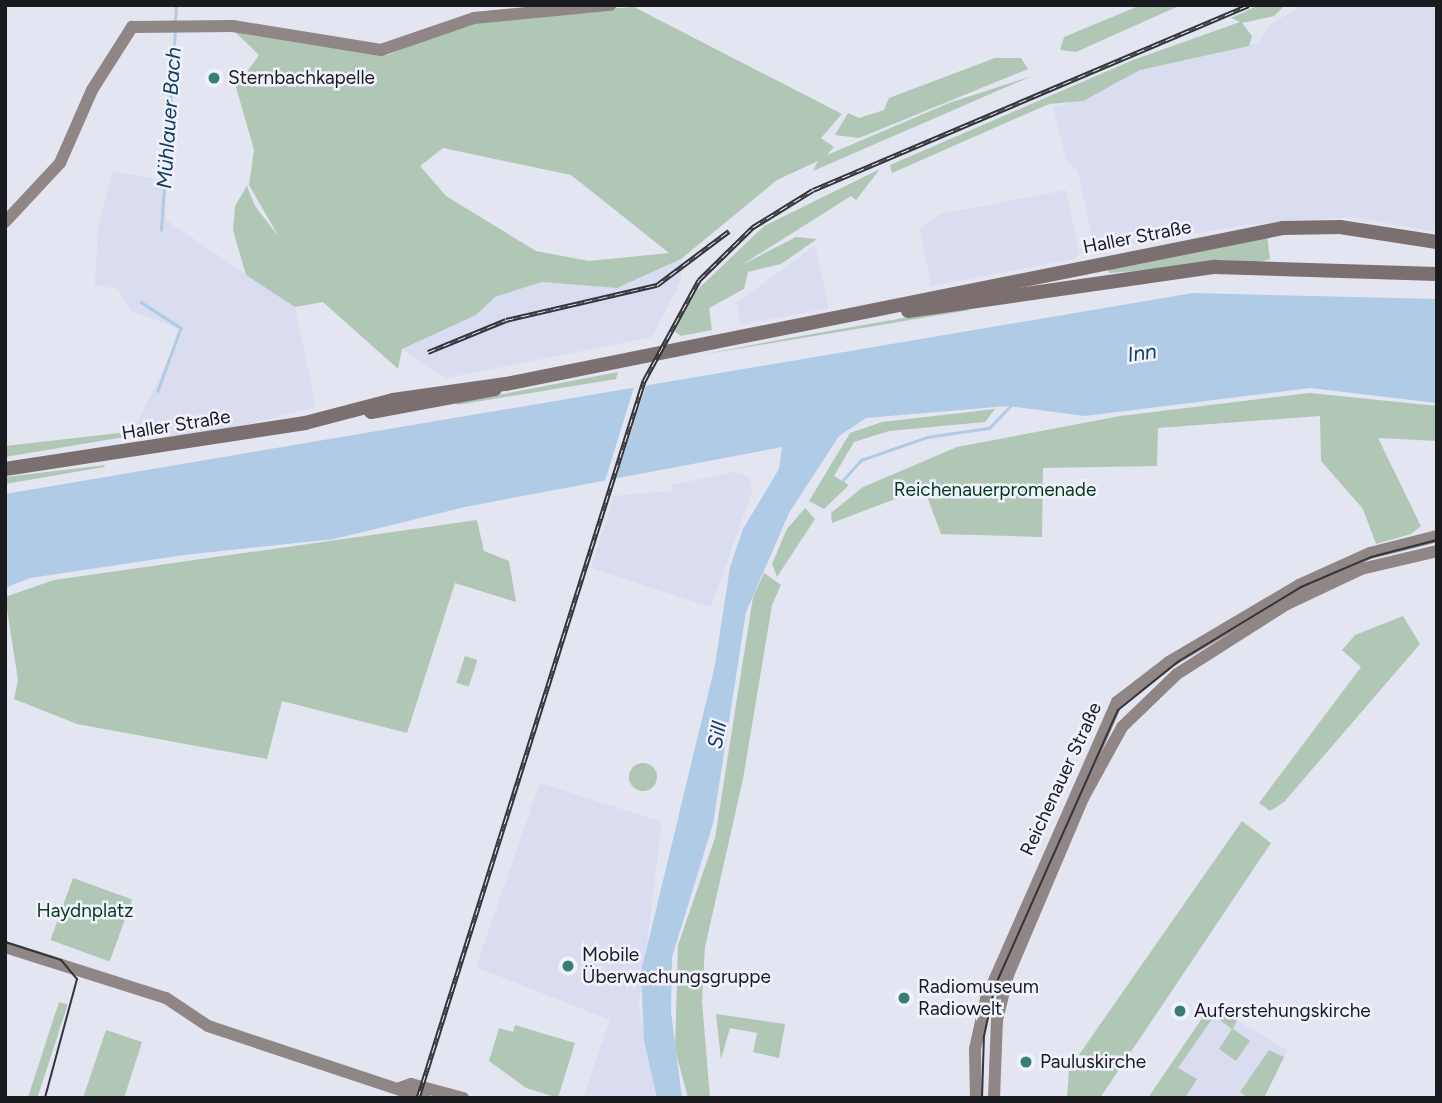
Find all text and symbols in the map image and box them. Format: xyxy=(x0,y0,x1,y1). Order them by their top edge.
water label: Mühlauer Bach xyxy=(151,46,187,190)
place label: Sternbachkapelle xyxy=(228,67,375,89)
marker: Sternbachkapelle xyxy=(206,70,222,86)
street label: Haller Straße xyxy=(1081,215,1193,259)
water label: Inn xyxy=(1126,338,1158,368)
street label: Haller Straße xyxy=(120,405,232,445)
park label: Reichenauerpromenade xyxy=(894,479,1096,501)
street label: Reichenauer Straße xyxy=(1016,699,1106,859)
water label: Sill xyxy=(702,719,732,751)
park label: Haydnplatz xyxy=(37,900,133,922)
place label: Mobile Überwachungsgruppe xyxy=(582,944,771,988)
marker: Mobile Überwachungsgruppe xyxy=(560,958,576,974)
place label: Radiomuseum Radiowelt xyxy=(918,976,1039,1020)
marker: Radiomuseum Radiowelt xyxy=(896,990,912,1006)
place label: Auferstehungskirche xyxy=(1194,1000,1371,1022)
marker: Auferstehungskirche xyxy=(1172,1003,1188,1019)
place label: Pauluskirche xyxy=(1040,1051,1146,1073)
marker: Pauluskirche xyxy=(1018,1054,1034,1070)

